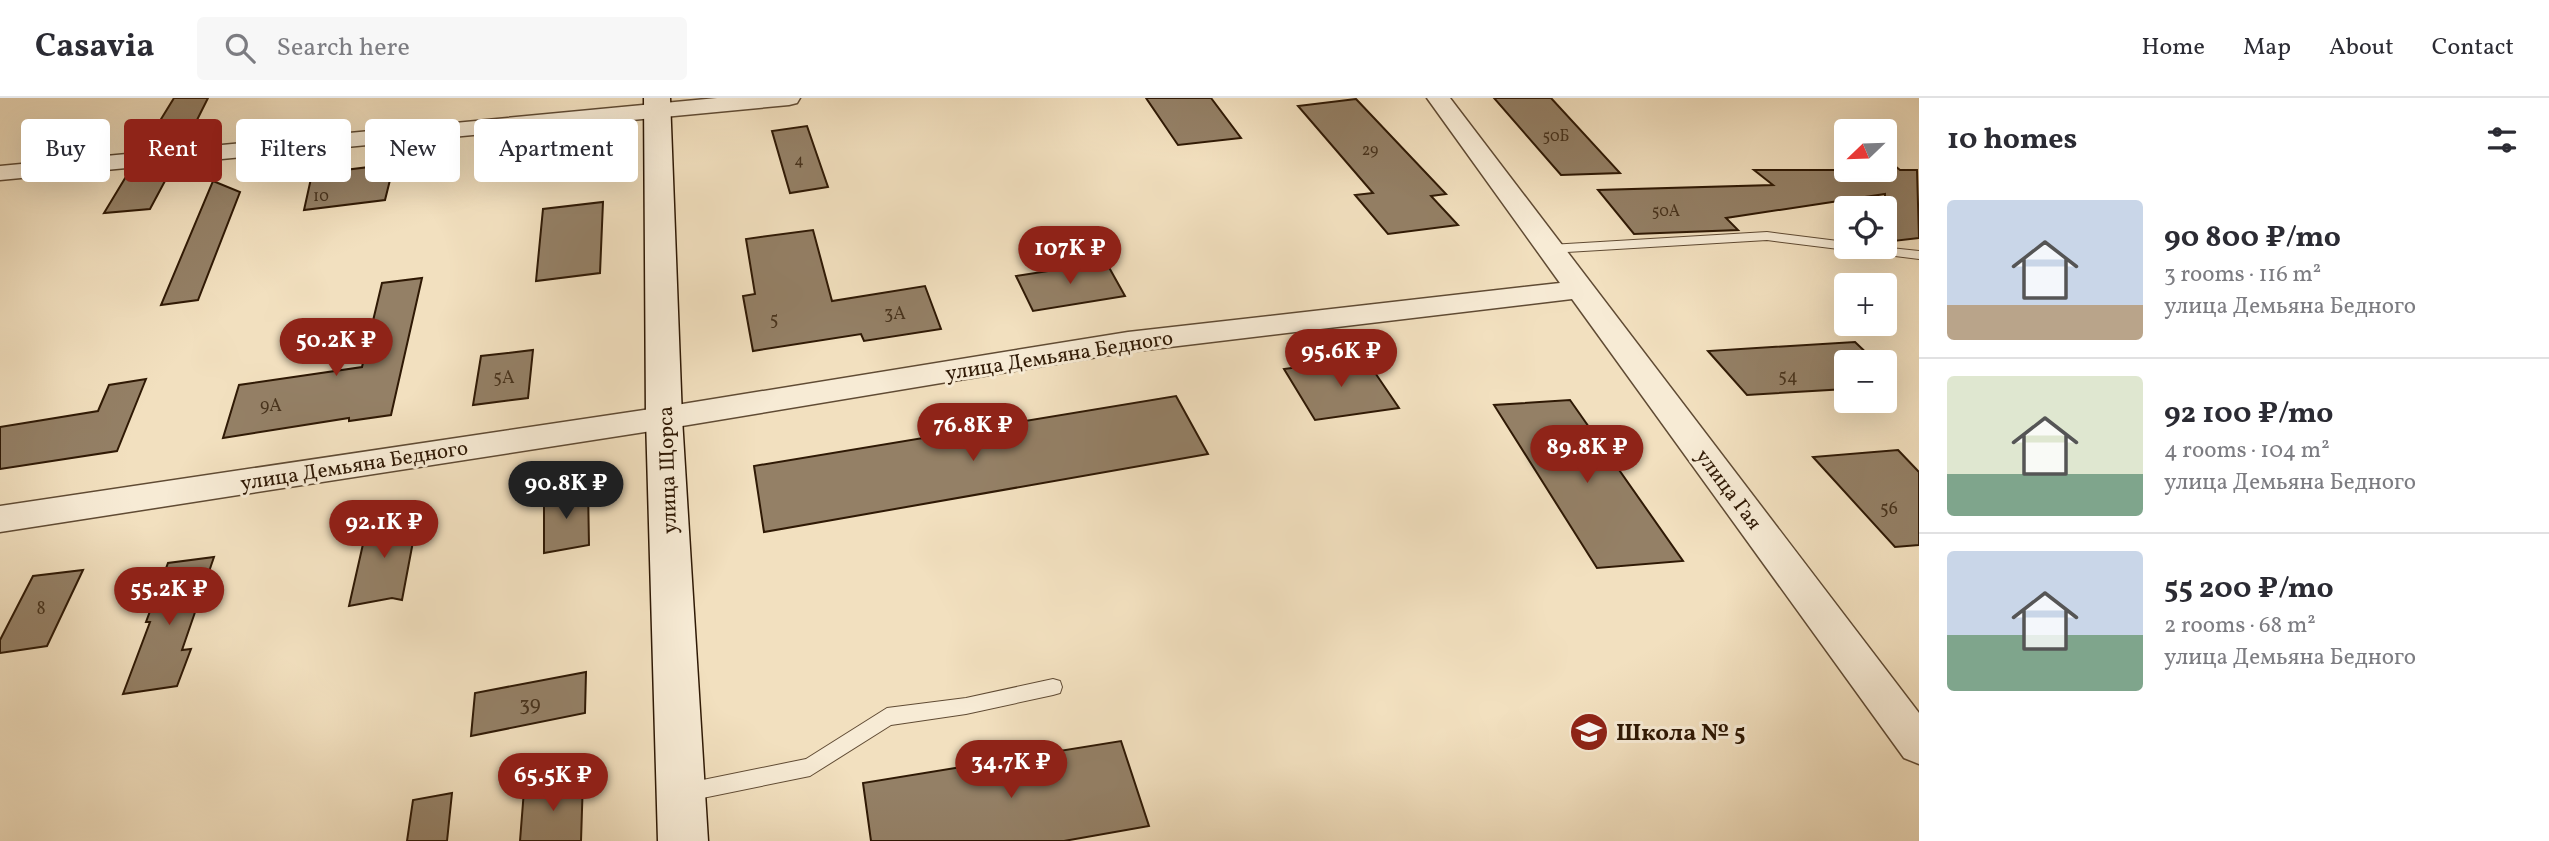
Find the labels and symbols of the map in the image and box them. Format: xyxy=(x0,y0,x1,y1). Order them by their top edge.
north arrow xyxy=(1834,119,1897,182)
house number: 50Б xyxy=(1543,126,1569,148)
house number: 29 xyxy=(1362,140,1378,162)
house number: 4 xyxy=(794,150,804,172)
house number: 10 xyxy=(313,186,329,208)
house number: 50А xyxy=(1652,201,1680,223)
pin: 107K ₽ xyxy=(1013,226,1127,286)
house number: 3А xyxy=(884,302,906,327)
house number: 5 xyxy=(770,308,778,333)
pin: 50.2K ₽ xyxy=(271,318,401,378)
street label: улица Демьяна Бедного xyxy=(943,324,1175,389)
pin: 95.6K ₽ xyxy=(1276,330,1406,389)
house number: 54 xyxy=(1778,365,1798,390)
house number: 5А xyxy=(493,366,515,391)
house number: 9А xyxy=(260,394,282,419)
pin: 76.8K ₽ xyxy=(908,404,1038,463)
street label: улица Щорса xyxy=(652,406,685,534)
pin: 89.8K ₽ xyxy=(1522,426,1652,485)
street label: улица Демьяна Бедного xyxy=(238,434,470,499)
street label: улица Гая xyxy=(1688,443,1768,536)
pin: 90.8K ₽ xyxy=(501,462,631,521)
house number: 56 xyxy=(1880,497,1898,522)
pin: 92.1K ₽ xyxy=(319,500,449,560)
pin: 55.2K ₽ xyxy=(104,568,234,627)
house number: 8 xyxy=(36,597,46,622)
house number: 39 xyxy=(519,690,541,719)
school or university icon: Школа № 5 xyxy=(1568,711,1610,753)
place label: Школа № 5 xyxy=(1616,717,1746,751)
pin: 34.7K ₽ xyxy=(946,740,1076,800)
pin: 65.5K ₽ xyxy=(488,754,618,813)

